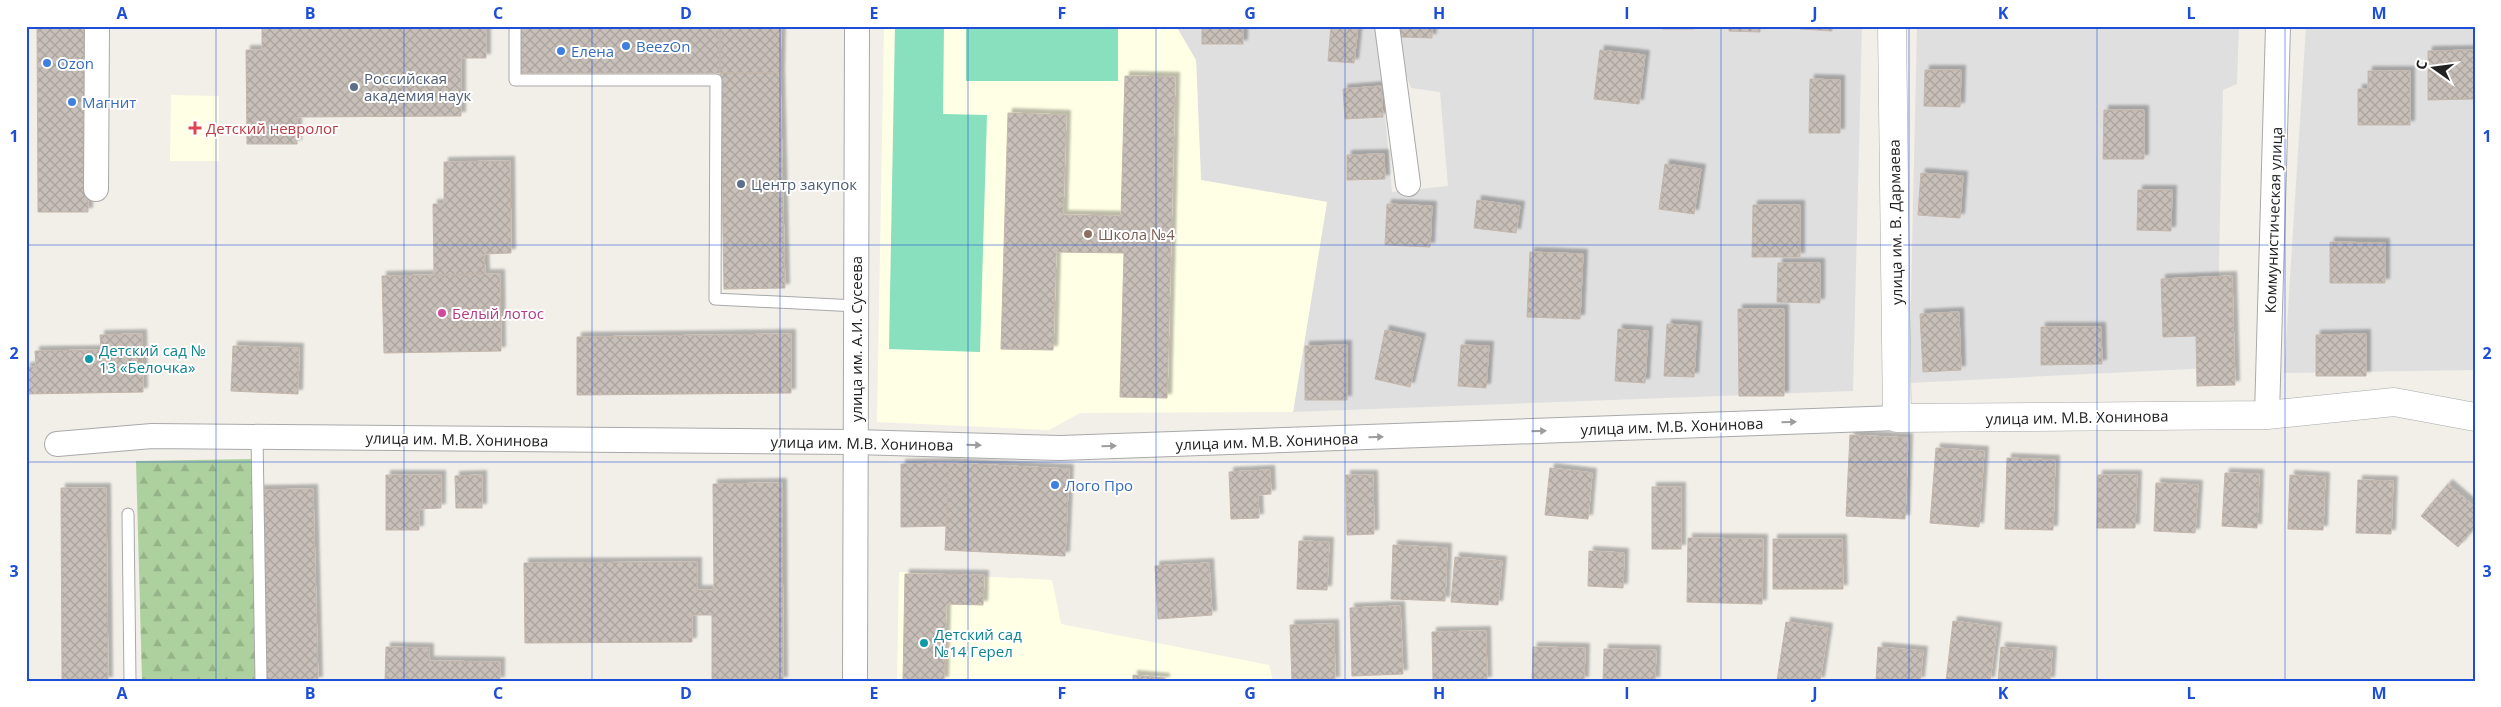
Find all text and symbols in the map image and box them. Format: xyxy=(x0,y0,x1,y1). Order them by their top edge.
text: A xyxy=(116,2,128,24)
text: B xyxy=(305,2,315,24)
text: C xyxy=(493,2,503,24)
text: D xyxy=(680,2,692,24)
text: E xyxy=(870,2,879,24)
text: F xyxy=(1058,2,1066,24)
text: G xyxy=(1244,2,1256,24)
text: H xyxy=(1433,2,1445,24)
text: I xyxy=(1624,2,1630,24)
text: J xyxy=(1810,2,1818,24)
text: K xyxy=(1998,2,2009,24)
text: L xyxy=(2186,2,2196,24)
text: M xyxy=(2371,2,2387,24)
place label: BeezOn xyxy=(636,36,690,56)
marker: BeezOn xyxy=(620,40,632,52)
place label: Елена xyxy=(571,41,614,61)
north arrow xyxy=(2408,42,2458,92)
marker: Елена xyxy=(555,45,567,57)
place label: Ozon xyxy=(57,53,94,73)
marker: Ozon xyxy=(41,57,53,69)
text: С xyxy=(2411,58,2431,71)
place label: Российская академия наук xyxy=(364,68,472,105)
marker: Российская академия наук xyxy=(348,81,360,93)
place label: Магнит xyxy=(82,92,136,112)
marker: Магнит xyxy=(66,96,78,108)
place label: Детский невролог xyxy=(206,118,339,138)
marker: Детский невролог xyxy=(188,121,202,135)
text: 1 xyxy=(9,125,19,147)
text: 1 xyxy=(2482,125,2492,147)
street label: Коммунистическая улица xyxy=(2260,126,2286,314)
street label: улица им. В. Дармаева xyxy=(1884,139,1906,305)
place label: Центр закупок xyxy=(751,174,857,194)
marker: Центр закупок xyxy=(735,178,747,190)
place label: Школа №4 xyxy=(1098,224,1175,244)
marker: Школа №4 xyxy=(1082,228,1094,240)
street label: улица им. А.И. Сусеева xyxy=(846,256,866,422)
place label: Белый лотос xyxy=(452,303,544,323)
marker: Белый лотос xyxy=(436,307,448,319)
place label: Детский сад № 13 «Белочка» xyxy=(99,340,206,377)
text: 2 xyxy=(9,342,19,364)
text: 2 xyxy=(2482,342,2492,364)
marker: Детский сад № 13 «Белочка» xyxy=(83,353,95,365)
street label: улица им. М.В. Хонинова xyxy=(1985,405,2169,429)
street label: улица им. М.В. Хонинова xyxy=(1580,413,1764,439)
one-way arrow xyxy=(1781,418,1797,426)
street label: улица им. М.В. Хонинова xyxy=(365,427,549,451)
one-way arrow xyxy=(1531,427,1547,435)
street label: улица им. М.В. Хонинова xyxy=(1175,428,1359,454)
street label: улица им. М.В. Хонинова xyxy=(770,431,954,455)
one-way arrow xyxy=(1369,432,1385,440)
one-way arrow xyxy=(966,442,982,450)
one-way arrow xyxy=(1101,442,1117,450)
place label: Лого Про xyxy=(1065,475,1133,495)
marker: Лого Про xyxy=(1049,479,1061,491)
text: 3 xyxy=(9,560,19,582)
text: 3 xyxy=(2482,560,2492,582)
place label: Детский сад №14 Герел xyxy=(934,624,1022,661)
marker: Детский сад №14 Герел xyxy=(918,637,930,649)
text: A xyxy=(116,682,128,704)
text: B xyxy=(305,682,315,704)
text: C xyxy=(493,682,503,704)
text: D xyxy=(680,682,692,704)
text: E xyxy=(870,682,879,704)
text: F xyxy=(1058,682,1066,704)
text: G xyxy=(1244,682,1256,704)
text: H xyxy=(1433,682,1445,704)
text: I xyxy=(1624,682,1630,704)
text: J xyxy=(1810,682,1818,704)
text: K xyxy=(1998,682,2009,704)
text: L xyxy=(2186,682,2196,704)
text: M xyxy=(2371,682,2387,704)

